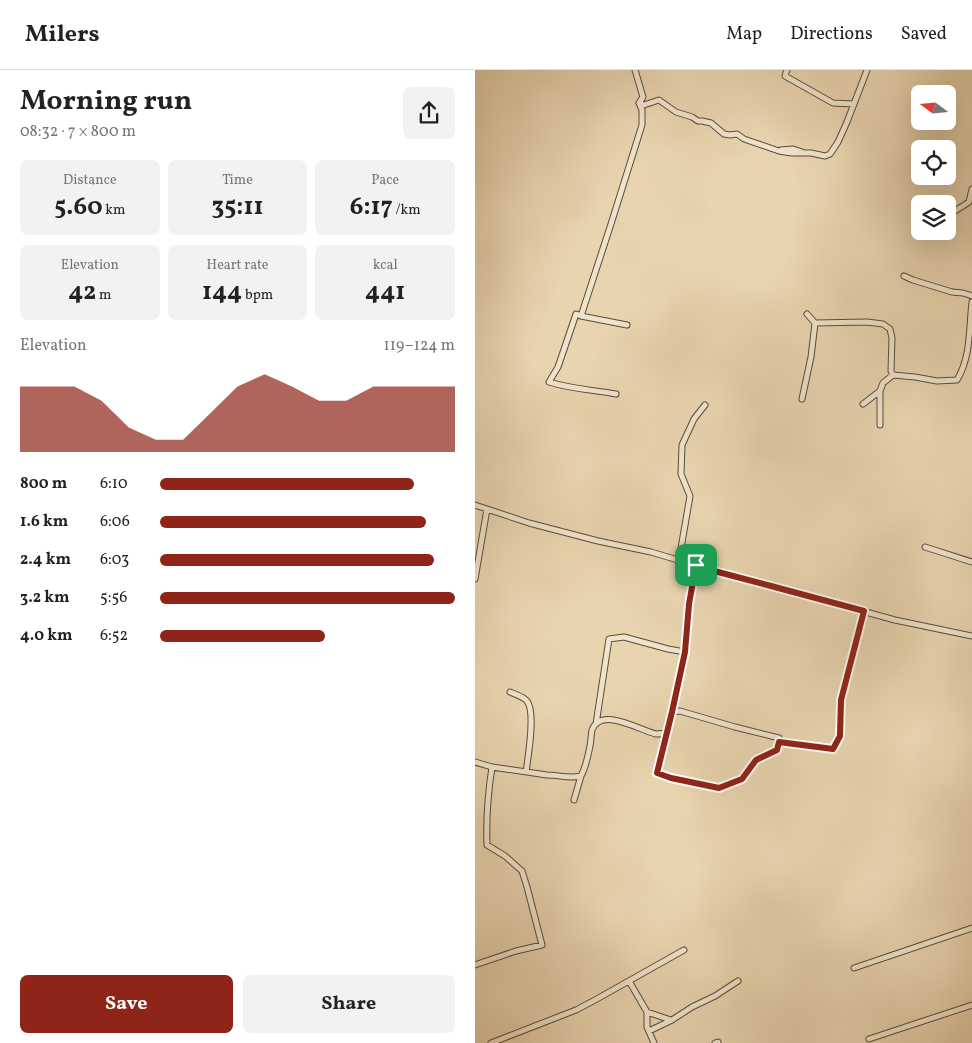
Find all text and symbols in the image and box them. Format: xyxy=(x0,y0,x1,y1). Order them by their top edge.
text: Milers xyxy=(25,18,100,52)
text: Map xyxy=(726,22,762,47)
text: Directions xyxy=(790,22,873,47)
text: Saved xyxy=(901,22,947,47)
text: Morning run xyxy=(20,82,192,121)
north arrow xyxy=(911,85,956,130)
map controls xyxy=(911,85,956,240)
button: share xyxy=(403,87,455,139)
text: 08:32 · 7 × 800 m xyxy=(20,121,136,143)
button: locate xyxy=(911,140,956,185)
text: Distance xyxy=(63,171,117,190)
text: Time xyxy=(222,171,253,190)
text: Pace xyxy=(371,171,399,190)
text: 5.60 xyxy=(54,190,103,225)
text: 35:11 xyxy=(212,190,263,225)
text: 6:17 xyxy=(350,190,393,225)
button: layers xyxy=(911,195,956,240)
text: km xyxy=(103,201,125,220)
text: /km xyxy=(393,201,421,220)
text: Elevation xyxy=(61,256,119,275)
text: Heart rate xyxy=(207,256,268,275)
text: kcal xyxy=(373,256,398,275)
text: 42 xyxy=(68,275,96,310)
text: 144 xyxy=(202,275,242,310)
text: 441 xyxy=(365,275,405,310)
text: m xyxy=(96,286,112,305)
text: bpm xyxy=(242,286,273,305)
text: Elevation xyxy=(20,335,87,357)
text: 119–124 m xyxy=(384,335,455,357)
text: 800 m xyxy=(20,473,67,495)
text: 6:10 xyxy=(100,473,128,495)
text: 1.6 km xyxy=(20,511,68,533)
text: 6:06 xyxy=(100,511,130,533)
pin xyxy=(675,544,717,586)
text: 2.4 km xyxy=(20,549,71,571)
text: 6:03 xyxy=(100,549,129,571)
icon: arrive xyxy=(682,551,710,579)
text: 3.2 km xyxy=(20,587,69,609)
text: 5:56 xyxy=(100,587,127,609)
text: 4.0 km xyxy=(20,625,72,647)
text: 6:52 xyxy=(100,625,128,647)
button: Save xyxy=(20,975,233,1033)
button: Share xyxy=(243,975,455,1033)

